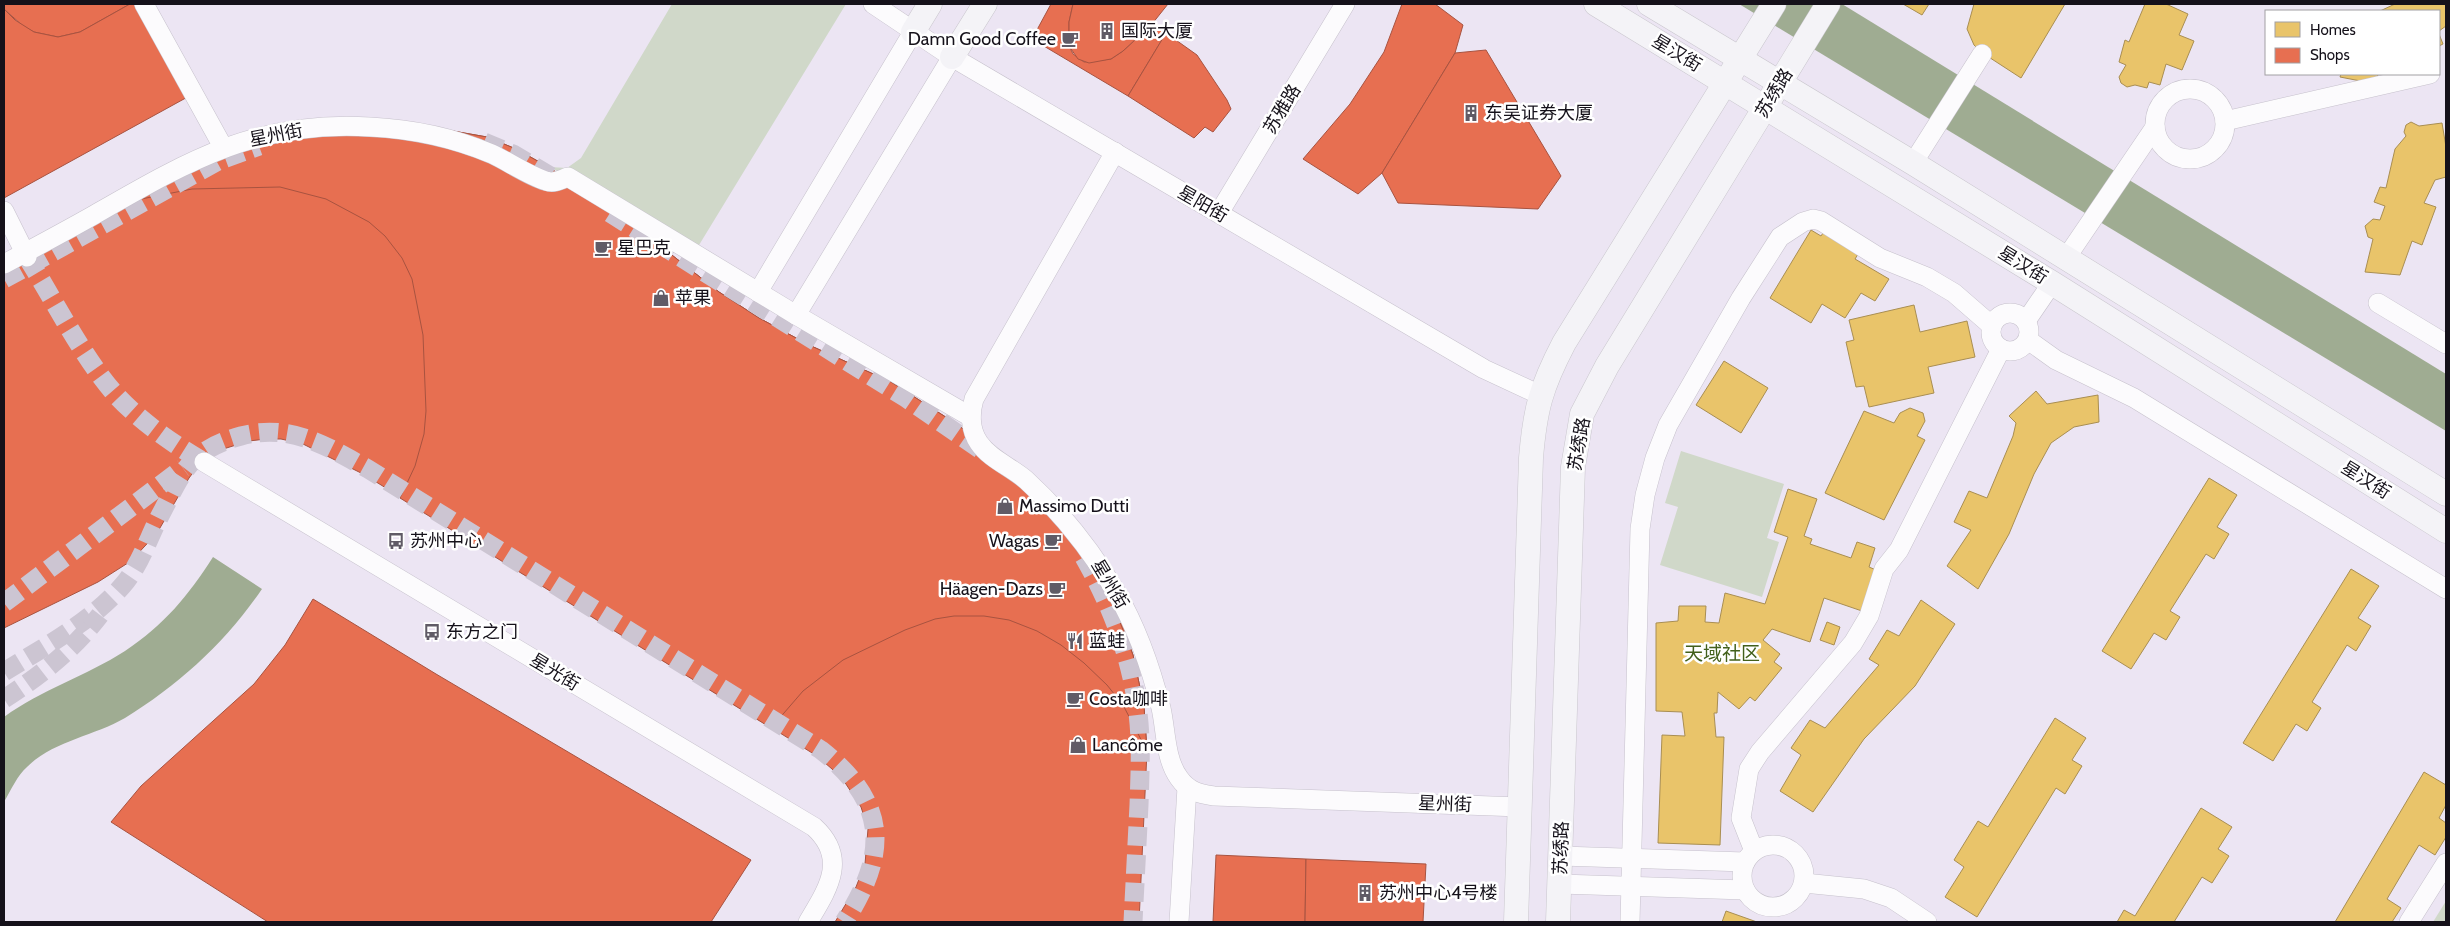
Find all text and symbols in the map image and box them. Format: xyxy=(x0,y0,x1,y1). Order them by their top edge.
legend xyxy=(2265,10,2440,75)
place label: 国际大厦 xyxy=(1121,20,1193,42)
building icon: 国际大厦 xyxy=(1097,21,1117,41)
text: Homes xyxy=(2310,21,2356,39)
place label: Damn Good Coffee xyxy=(908,28,1056,50)
cafe icon: Damn Good Coffee xyxy=(1060,29,1080,49)
street label: 星汉街 xyxy=(1648,30,1706,76)
text: Shops xyxy=(2310,46,2350,64)
street label: 苏绣路 xyxy=(1751,64,1797,122)
street label: 苏雅路 xyxy=(1259,80,1305,138)
place label: 东吴证券大厦 xyxy=(1485,102,1593,124)
building icon: 东吴证券大厦 xyxy=(1461,103,1481,123)
street label: 星州街 xyxy=(247,119,305,151)
street label: 星阳街 xyxy=(1174,181,1232,227)
place label: 星巴克 xyxy=(617,237,671,259)
cafe icon: 星巴克 xyxy=(593,238,613,258)
street label: 星汉街 xyxy=(1994,241,2052,289)
place label: 苹果 xyxy=(675,287,711,309)
shop icon: 苹果 xyxy=(651,288,671,308)
street label: 苏绣路 xyxy=(1563,416,1595,472)
street label: 星汉街 xyxy=(2337,456,2395,504)
place label: Massimo Dutti xyxy=(1019,495,1129,517)
shop icon: Massimo Dutti xyxy=(995,496,1015,516)
place label: 苏州中心 xyxy=(410,530,482,552)
place label: Wagas xyxy=(989,530,1039,552)
bus stop icon: 苏州中心 xyxy=(386,531,406,551)
cafe icon: Wagas xyxy=(1043,531,1063,551)
street label: 星州街 xyxy=(1087,555,1133,613)
place label: Häagen-Dazs xyxy=(940,578,1043,600)
cafe icon: Häagen-Dazs xyxy=(1047,579,1067,599)
place label: 东方之门 xyxy=(446,621,518,643)
bus stop icon: 东方之门 xyxy=(422,622,442,642)
place label: 蓝蛙 xyxy=(1089,630,1125,652)
restaurant icon: 蓝蛙 xyxy=(1065,631,1085,651)
district label: 天域社区 xyxy=(1684,642,1760,665)
street label: 星光街 xyxy=(526,649,584,695)
place label: Costa咖啡 xyxy=(1089,688,1168,710)
cafe icon: Costa咖啡 xyxy=(1065,689,1085,709)
place label: Lancôme xyxy=(1092,734,1163,756)
shop icon: Lancôme xyxy=(1068,735,1088,755)
street label: 星州街 xyxy=(1418,792,1472,816)
street label: 苏绣路 xyxy=(1549,821,1573,875)
place label: 苏州中心4号楼 xyxy=(1379,882,1497,904)
building icon: 苏州中心4号楼 xyxy=(1355,883,1375,903)

